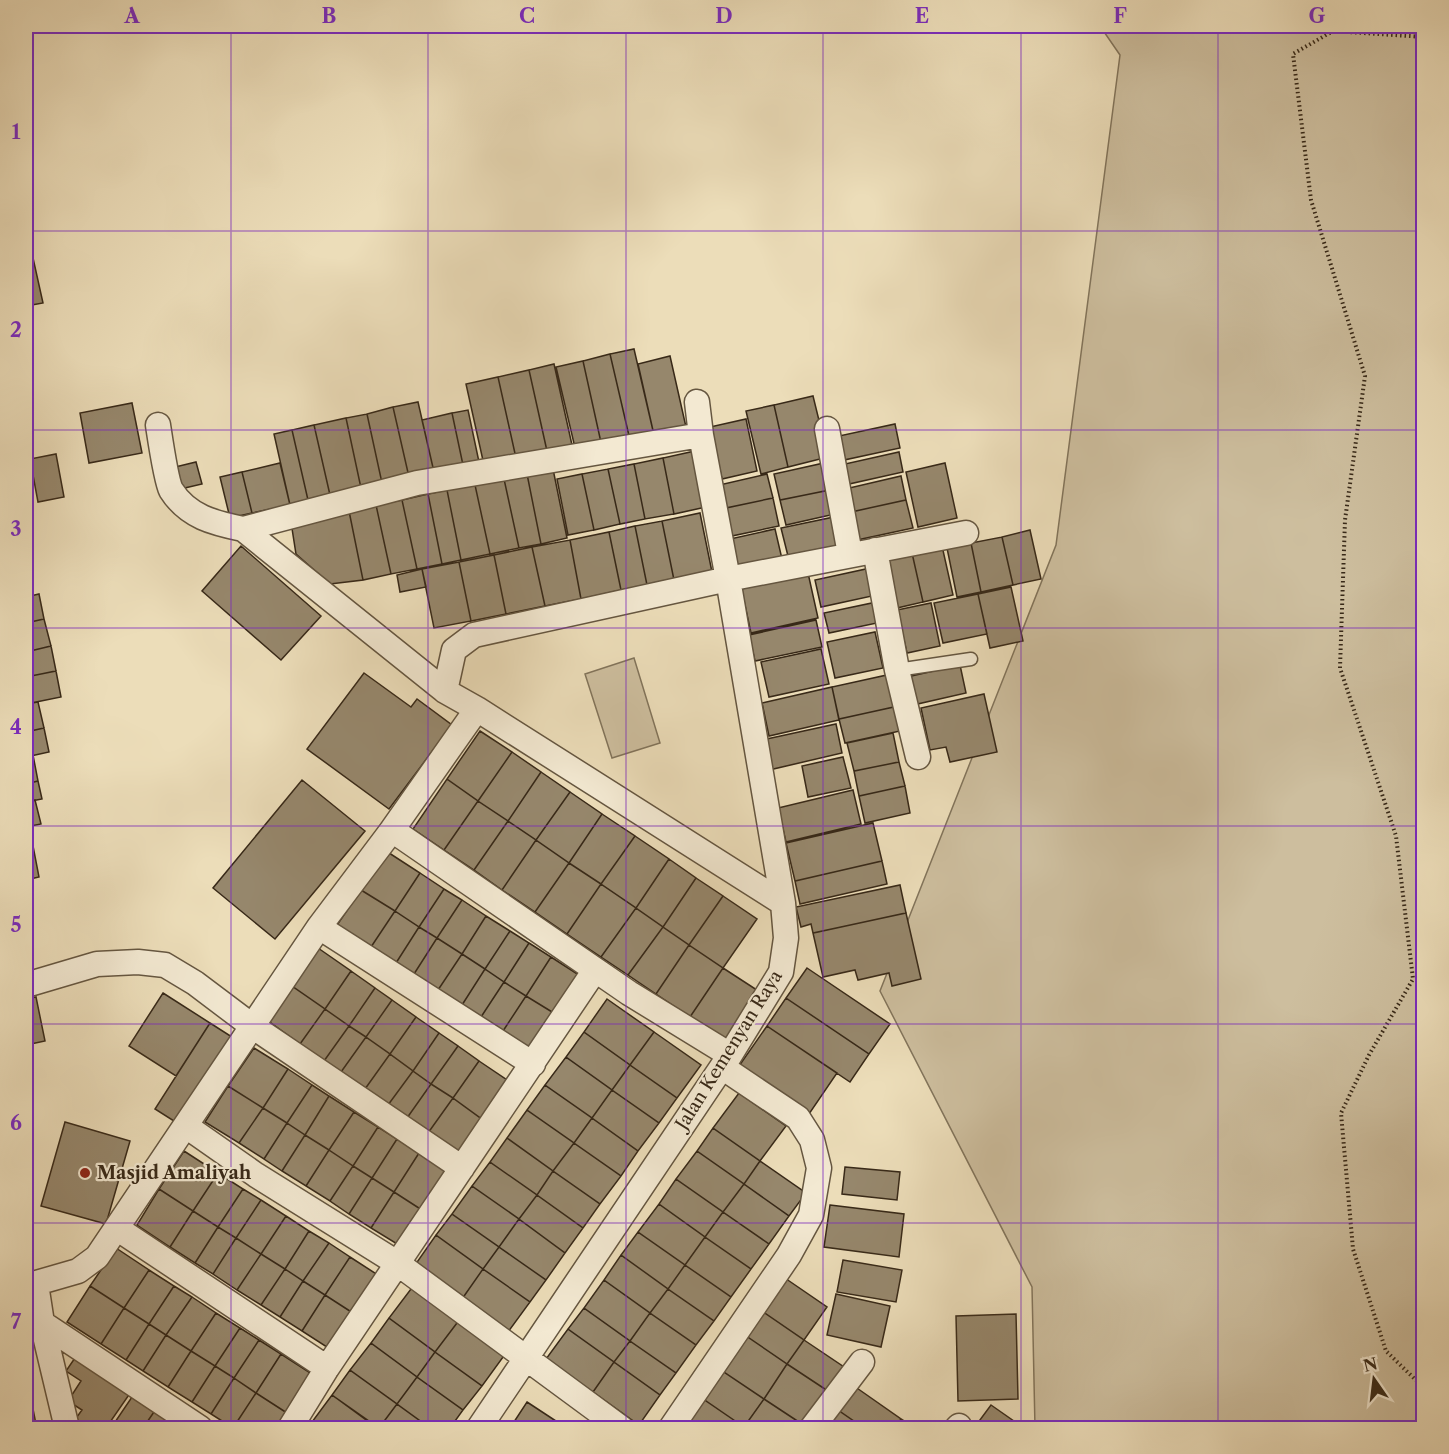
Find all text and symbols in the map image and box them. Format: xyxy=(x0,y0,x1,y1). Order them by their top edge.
text: A xyxy=(123,4,140,28)
text: B xyxy=(322,4,337,28)
text: C xyxy=(519,4,535,28)
text: D xyxy=(715,4,733,28)
text: E xyxy=(915,4,929,28)
text: F xyxy=(1113,4,1127,28)
text: G xyxy=(1309,4,1326,28)
text: 1 xyxy=(12,120,21,144)
text: 2 xyxy=(10,318,22,342)
text: 3 xyxy=(10,517,22,541)
text: 4 xyxy=(10,715,22,739)
text: 5 xyxy=(10,913,22,937)
street label: Jalan Kemenyan Raya xyxy=(669,966,787,1136)
text: 6 xyxy=(10,1111,22,1135)
place label: Masjid Amaliyah xyxy=(97,1162,252,1184)
marker: Masjid Amaliyah xyxy=(78,1166,92,1180)
text: 7 xyxy=(11,1310,22,1334)
north arrow xyxy=(1344,1349,1404,1409)
text: N xyxy=(1361,1353,1380,1376)

